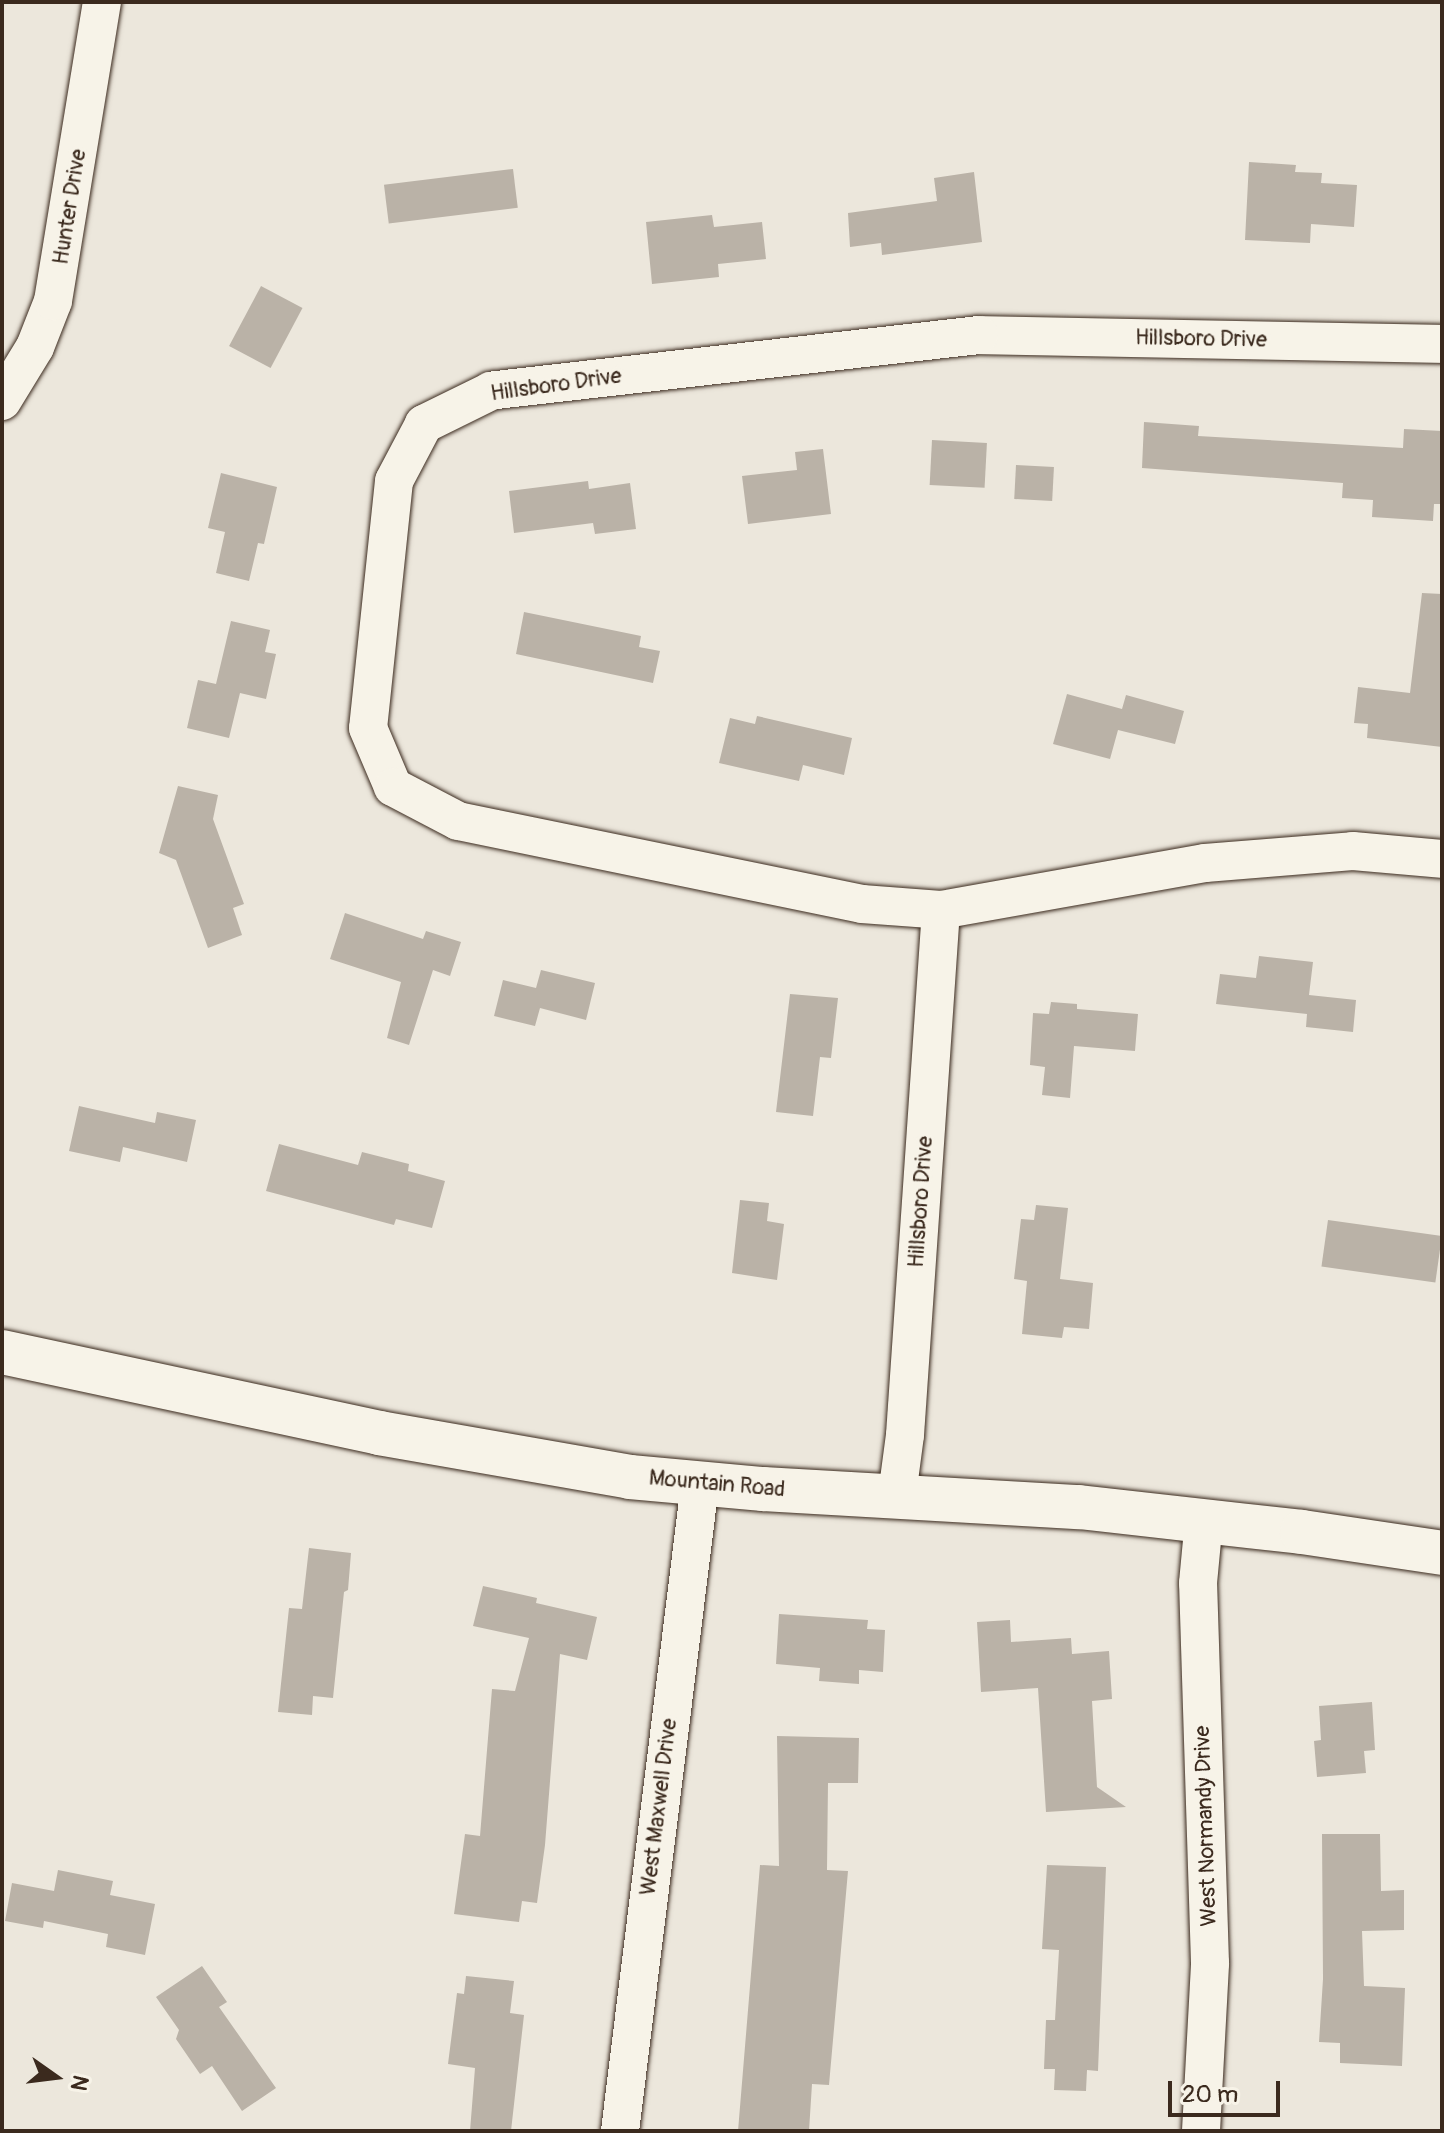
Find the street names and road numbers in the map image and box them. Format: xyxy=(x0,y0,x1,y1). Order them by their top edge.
street label: Hunter Drive xyxy=(48,147,92,267)
street label: Hillsboro Drive xyxy=(1135,325,1267,353)
street label: Hillsboro Drive xyxy=(489,363,623,407)
street label: Hillsboro Drive xyxy=(903,1135,939,1269)
street label: Mountain Road xyxy=(648,1465,786,1503)
street label: West Maxwell Drive xyxy=(635,1717,683,1897)
street label: West Normandy Drive xyxy=(1189,1725,1223,1927)

